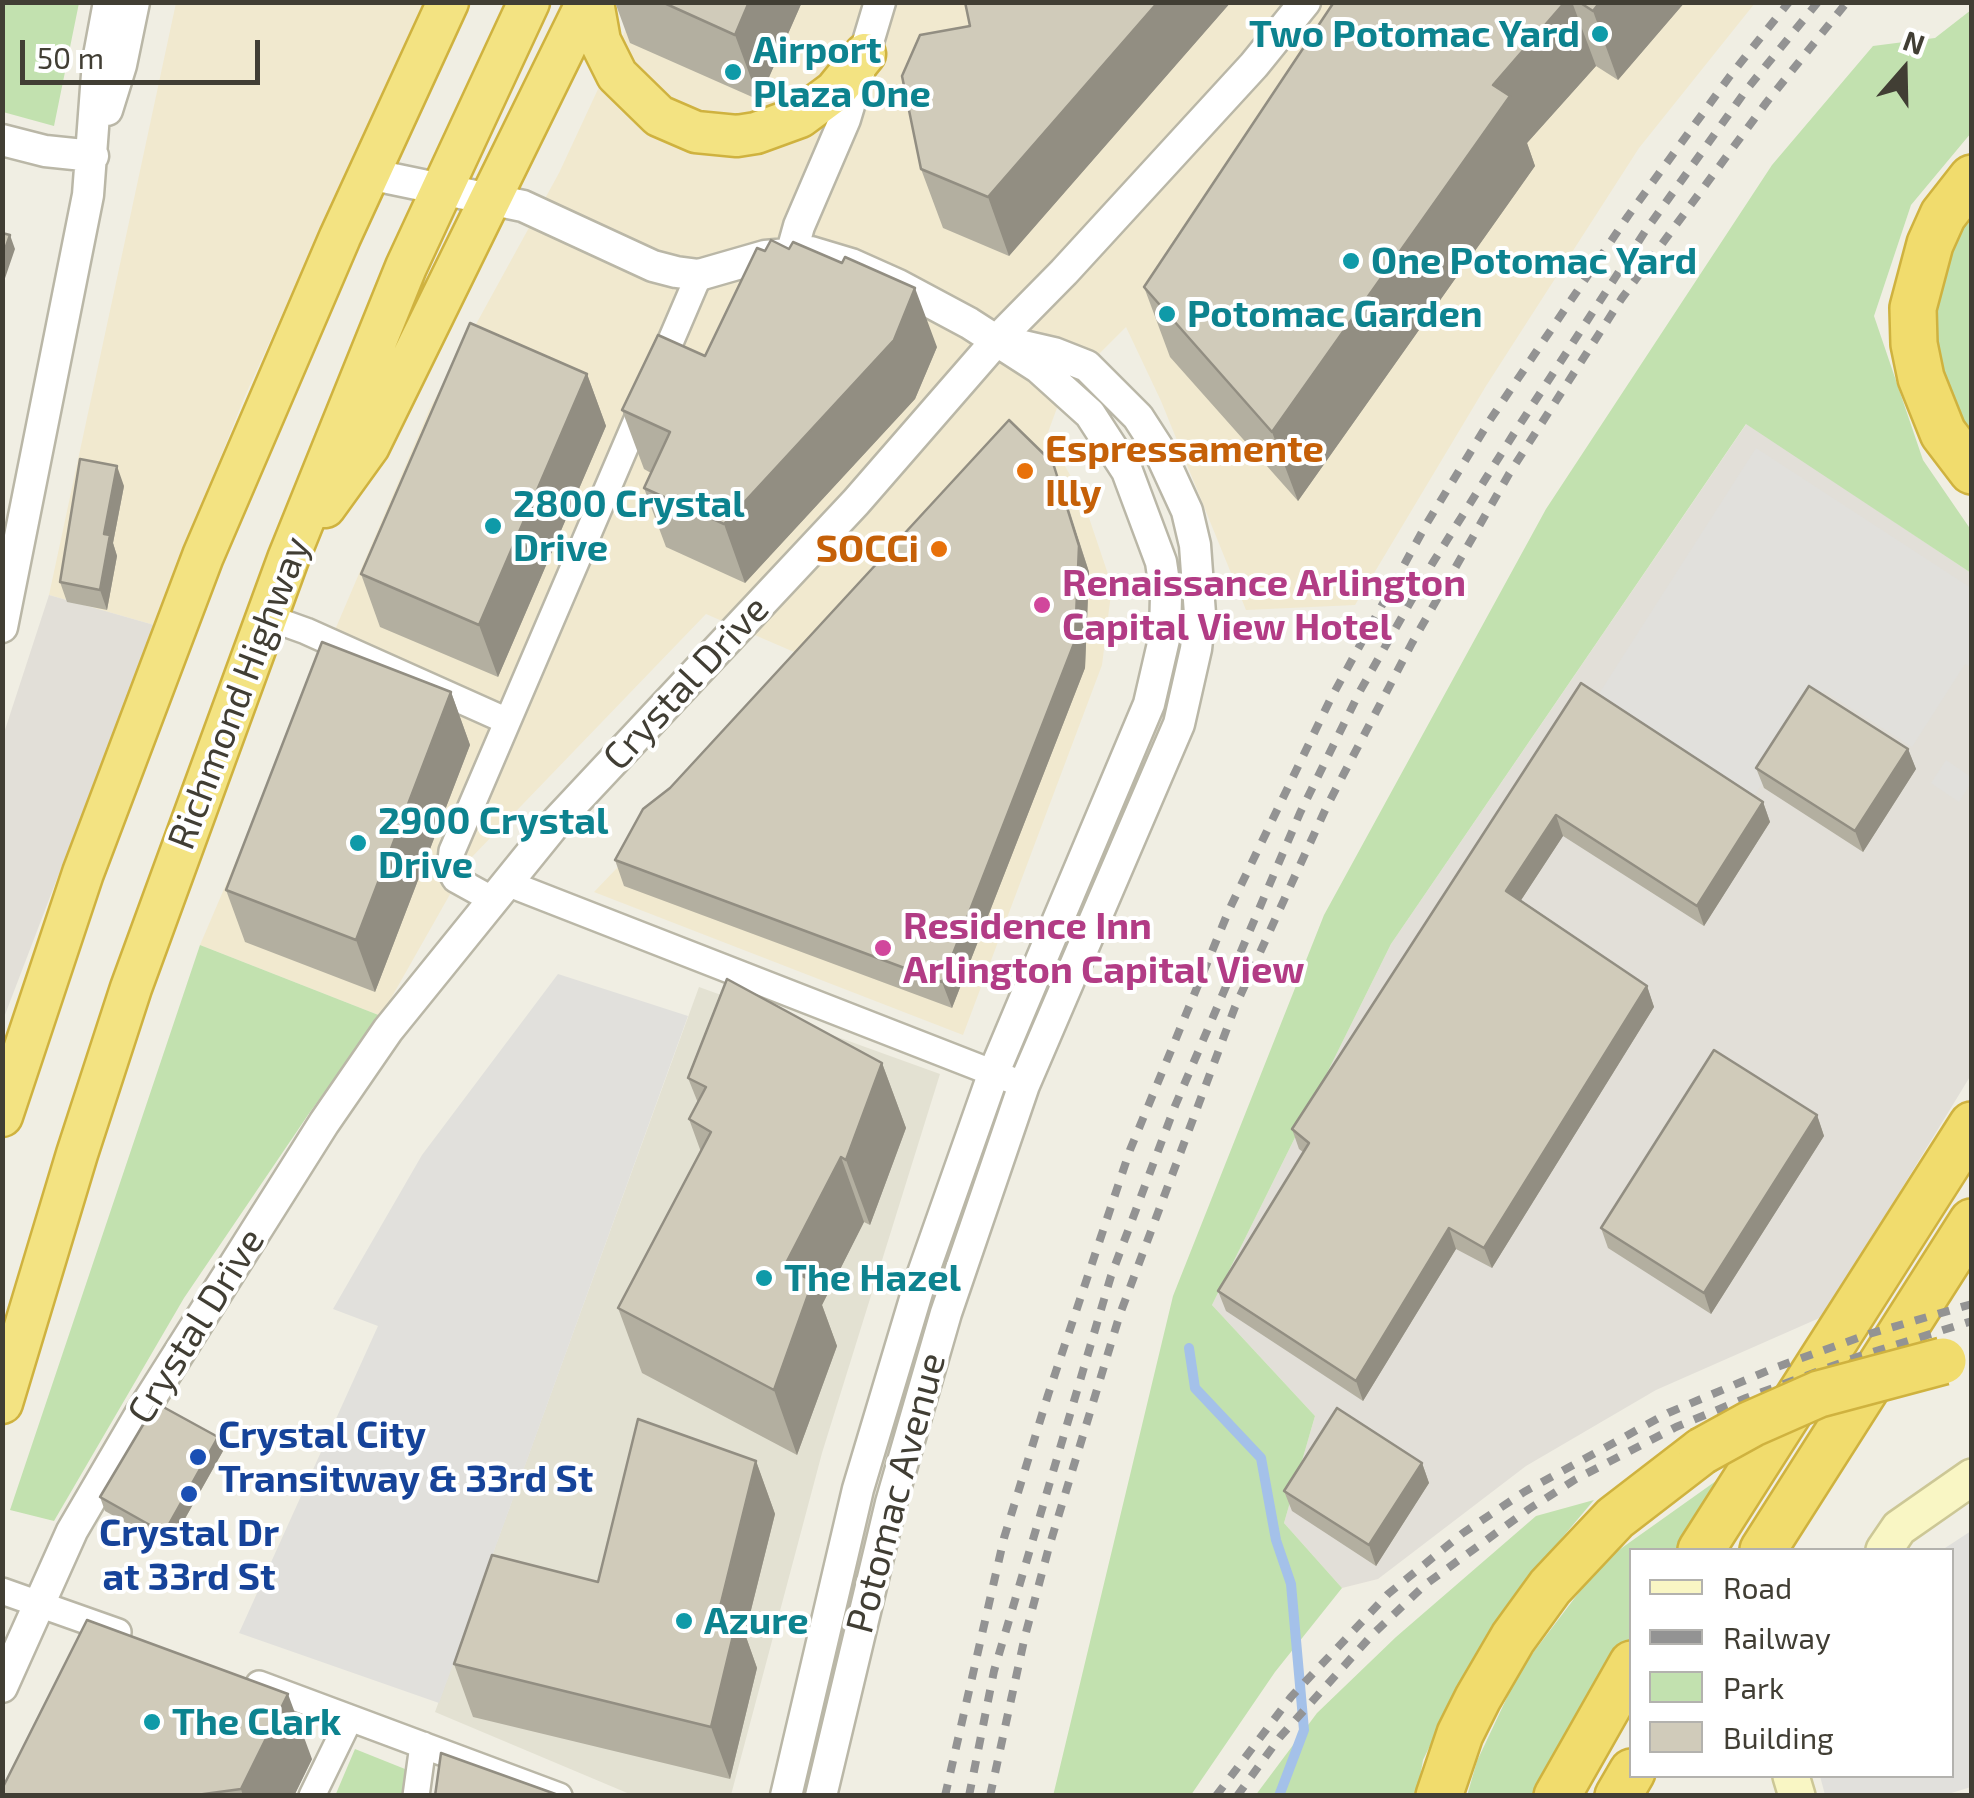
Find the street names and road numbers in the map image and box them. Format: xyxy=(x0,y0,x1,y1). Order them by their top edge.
street label: Richmond Highway xyxy=(158,530,320,856)
street label: Crystal Drive xyxy=(594,586,778,780)
street label: Crystal Drive xyxy=(118,1220,274,1432)
street label: Potomac Avenue xyxy=(837,1348,955,1638)

